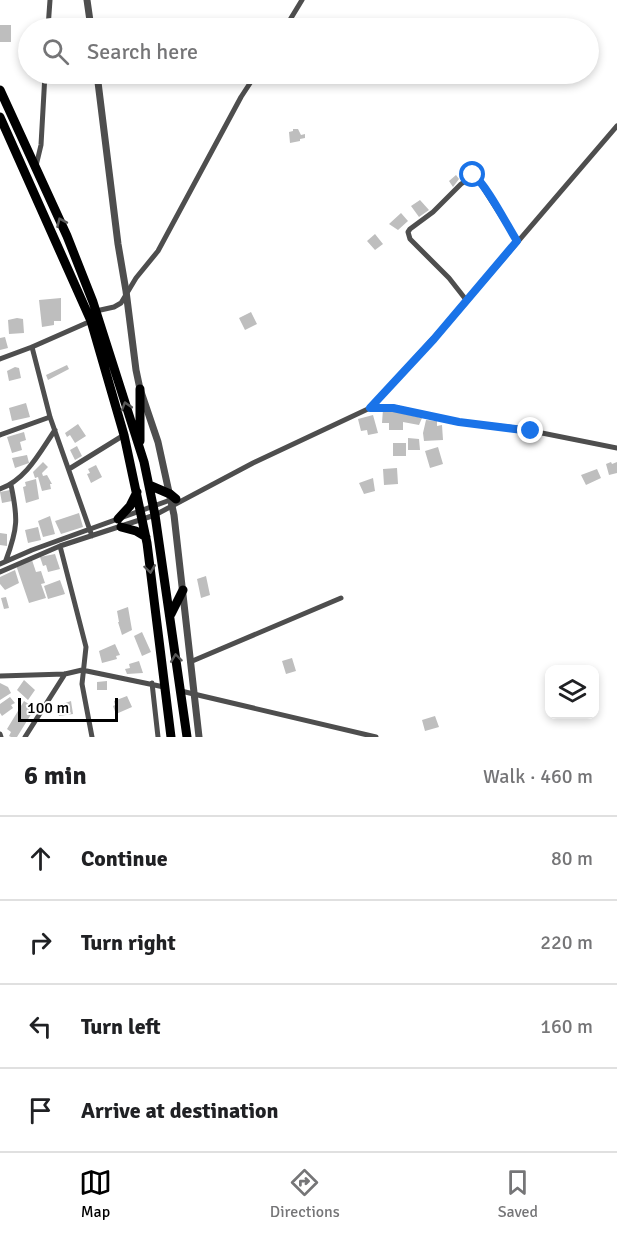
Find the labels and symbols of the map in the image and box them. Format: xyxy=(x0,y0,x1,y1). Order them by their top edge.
route start xyxy=(459,161,485,187)
one-way arrow xyxy=(56,218,68,229)
one-way arrow xyxy=(121,401,133,412)
route end xyxy=(517,417,543,443)
one-way arrow xyxy=(144,564,156,573)
one-way arrow xyxy=(171,654,183,663)
scale bar xyxy=(18,695,118,722)

